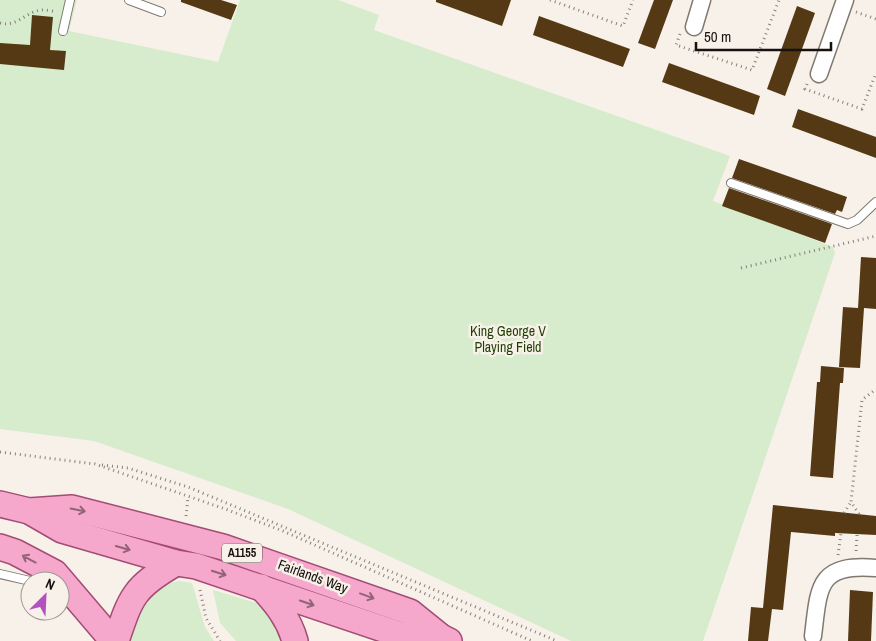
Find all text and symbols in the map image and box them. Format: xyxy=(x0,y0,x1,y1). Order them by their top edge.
scale bar xyxy=(696,20,831,52)
text: 50 m xyxy=(704,26,731,47)
park label: King George V Playing Field xyxy=(470,322,546,356)
one-way arrow xyxy=(69,505,85,515)
one-way arrow xyxy=(114,543,130,553)
road number: A1155 xyxy=(222,544,262,562)
one-way arrow xyxy=(22,554,37,564)
street label: Fairlands Way xyxy=(276,555,351,597)
one-way arrow xyxy=(210,569,226,578)
north arrow xyxy=(20,571,70,621)
text: N xyxy=(43,574,58,594)
one-way arrow xyxy=(359,592,375,601)
one-way arrow xyxy=(299,598,315,608)

